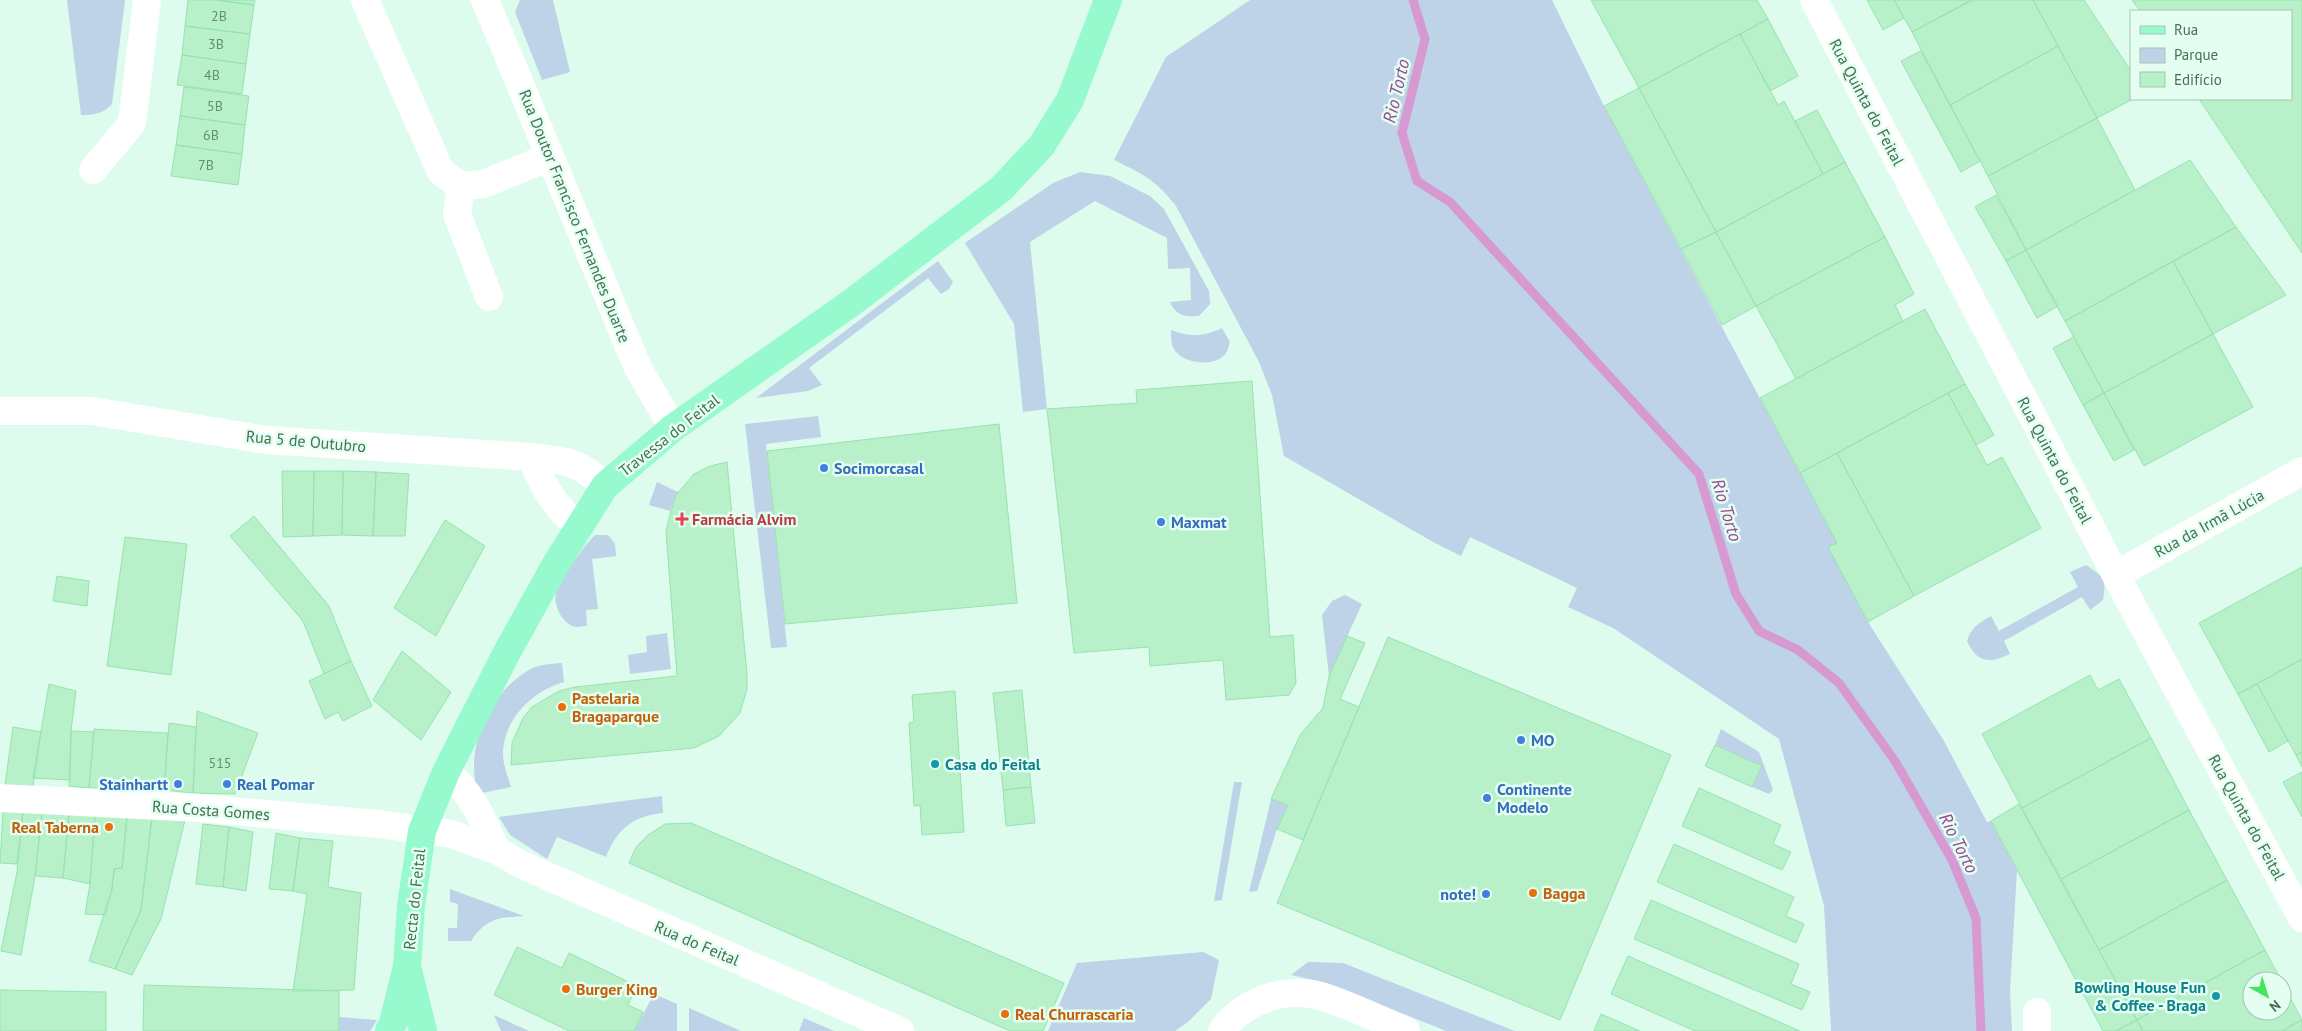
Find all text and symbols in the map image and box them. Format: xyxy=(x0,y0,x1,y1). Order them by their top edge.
house number: 2B xyxy=(211,7,227,25)
legend xyxy=(2130,10,2292,100)
text: Rua xyxy=(2174,20,2198,39)
house number: 3B xyxy=(208,35,224,53)
street label: Rua Quinta do Feital xyxy=(1825,35,1909,169)
text: Parque xyxy=(2174,45,2218,64)
water label: Rio Torto xyxy=(1378,57,1415,125)
house number: 4B xyxy=(204,66,220,84)
text: Edifício xyxy=(2174,70,2222,89)
street label: Rua Doutor Francisco Fernandes Duarte xyxy=(515,87,635,345)
house number: 5B xyxy=(207,97,223,115)
house number: 6B xyxy=(203,126,219,144)
house number: 7B xyxy=(198,156,214,174)
street label: Travessa do Feital xyxy=(615,389,724,480)
street label: Rua Quinta do Feital xyxy=(2013,393,2097,527)
street label: Rua 5 de Outubro xyxy=(245,426,367,456)
place label: Socimorcasal xyxy=(834,458,924,478)
marker: Socimorcasal xyxy=(818,462,830,474)
water label: Rio Torto xyxy=(1707,476,1747,544)
street label: Rua da Irmã Lúcia xyxy=(2151,485,2267,561)
place label: Farmácia Alvim xyxy=(692,509,796,529)
place label: Maxmat xyxy=(1171,512,1227,532)
marker: Farmácia Alvim xyxy=(676,513,688,525)
marker: Maxmat xyxy=(1155,516,1167,528)
place label: Pastelaria Bragaparque xyxy=(572,688,659,726)
marker: Pastelaria Bragaparque xyxy=(556,701,568,713)
place label: MO xyxy=(1531,730,1555,750)
marker: MO xyxy=(1515,734,1527,746)
street label: Rua Quinta do Feital xyxy=(2204,751,2290,884)
house number: 515 xyxy=(209,754,231,772)
place label: Casa do Feital xyxy=(945,754,1041,774)
marker: Casa do Feital xyxy=(929,758,941,770)
place label: Stainhartt xyxy=(99,774,168,794)
place label: Real Pomar xyxy=(237,774,315,794)
marker: Stainhartt xyxy=(172,778,184,790)
marker: Real Pomar xyxy=(221,778,233,790)
place label: Continente Modelo xyxy=(1497,779,1572,817)
marker: Continente Modelo xyxy=(1481,792,1493,804)
street label: Rua Costa Gomes xyxy=(151,796,271,824)
water label: Rio Torto xyxy=(1934,809,1984,877)
place label: Real Taberna xyxy=(12,817,99,837)
marker: Real Taberna xyxy=(103,821,115,833)
street label: Recta do Feital xyxy=(399,847,429,951)
place label: Bagga xyxy=(1543,883,1586,903)
place label: note! xyxy=(1440,884,1476,904)
marker: Bagga xyxy=(1527,887,1539,899)
marker: note! xyxy=(1480,888,1492,900)
street label: Rua do Feital xyxy=(651,916,743,970)
north arrow xyxy=(2242,971,2292,1021)
place label: Bowling House Fun & Coffee - Braga xyxy=(2074,977,2206,1015)
place label: Burger King xyxy=(576,979,658,999)
marker: Burger King xyxy=(560,983,572,995)
marker: Bowling House Fun & Coffee - Braga xyxy=(2210,990,2222,1002)
text: N xyxy=(2266,996,2284,1016)
place label: Real Churrascaria xyxy=(1015,1004,1133,1024)
marker: Real Churrascaria xyxy=(999,1008,1011,1020)

